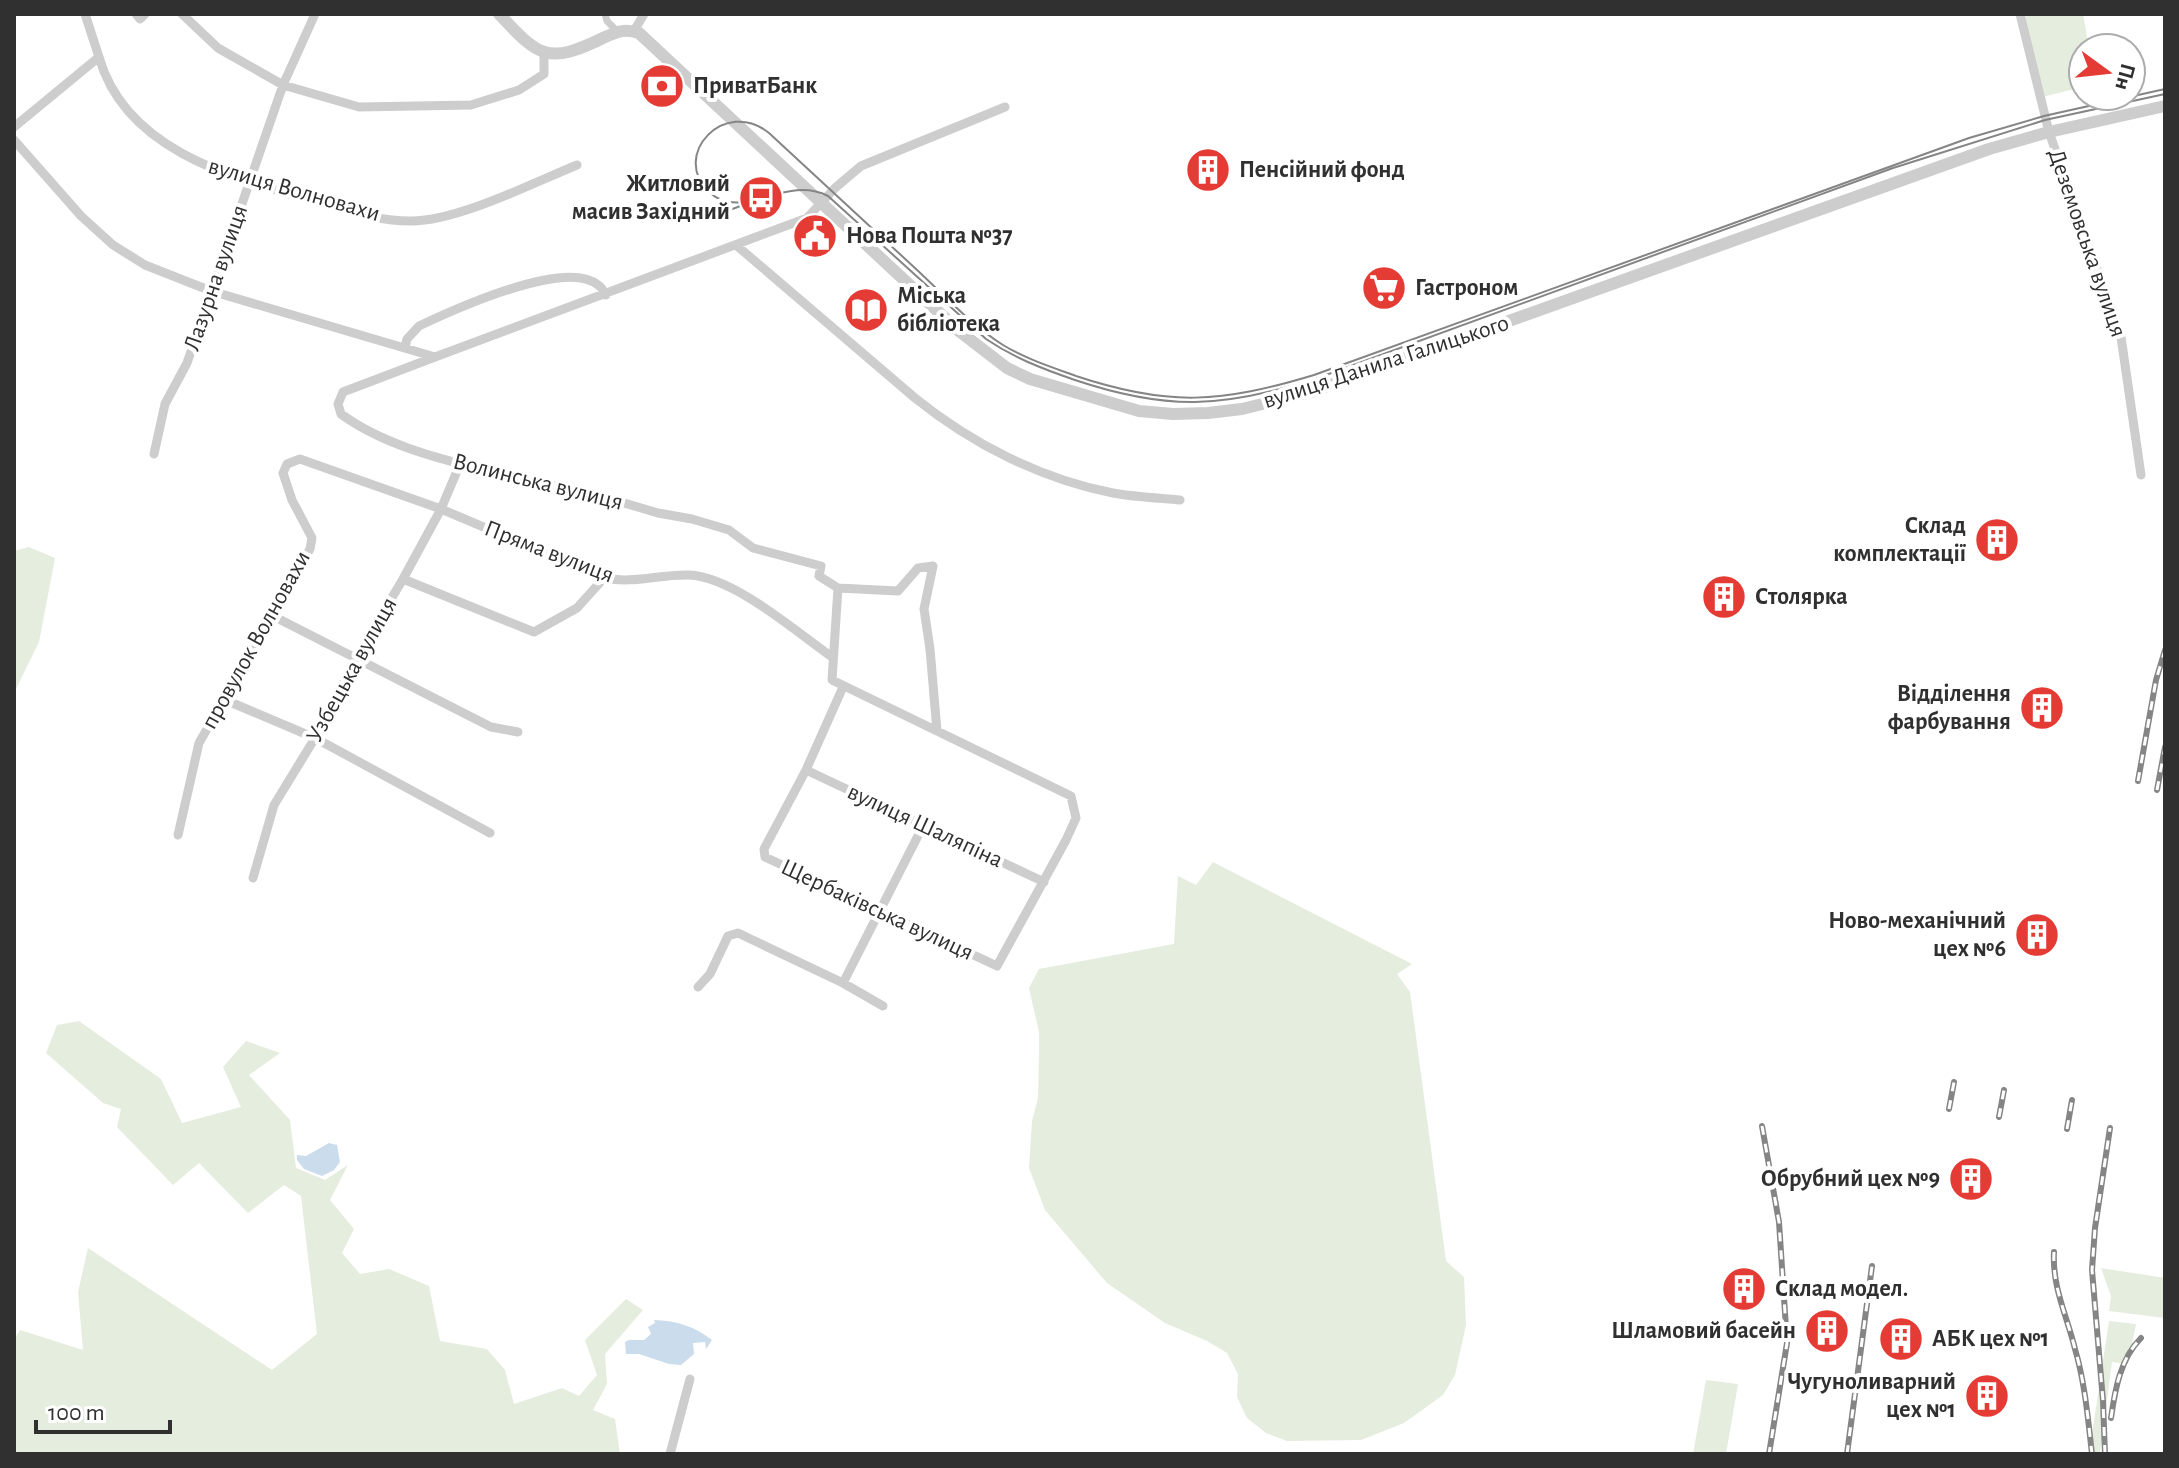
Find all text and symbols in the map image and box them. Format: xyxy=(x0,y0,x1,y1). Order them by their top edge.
north arrow xyxy=(2067,32,2147,112)
text: Пн xyxy=(2111,61,2139,93)
bank icon: ПриватБанк xyxy=(638,62,686,110)
place label: ПриватБанк xyxy=(693,74,817,98)
building icon: Пенсійний фонд xyxy=(1184,146,1232,194)
street label: Деземовська вулиця xyxy=(2043,146,2131,340)
street label: вулиця Волновахи xyxy=(205,154,383,226)
place label: Пенсійний фонд xyxy=(1239,158,1405,182)
place label: Житловий масив Західний xyxy=(572,172,730,224)
bus stop icon: Житловий масив Західний xyxy=(737,174,785,222)
street label: Лазурна вулиця xyxy=(180,202,252,354)
public building icon: Нова Пошта №37 xyxy=(791,212,839,260)
place label: Нова Пошта №37 xyxy=(846,224,1013,248)
supermarket icon: Гастроном xyxy=(1360,264,1408,312)
place label: Гастроном xyxy=(1415,276,1518,300)
place label: Міська бібліотека xyxy=(897,284,1000,336)
library icon: Міська бібліотека xyxy=(842,286,890,334)
street label: вулиця Данила Галицького xyxy=(1260,311,1512,413)
street label: Волинська вулиця xyxy=(451,449,625,515)
place label: Склад комплектації xyxy=(1833,514,1967,566)
street label: Пряма вулиця xyxy=(481,516,617,588)
building icon: Склад комплектації xyxy=(1973,516,2021,564)
street label: провулок Волновахи xyxy=(197,547,315,733)
building icon: Столярка xyxy=(1700,573,1748,621)
place label: Столярка xyxy=(1755,585,1848,609)
street label: Узбецька вулиця xyxy=(302,593,402,747)
place label: Відділення фарбування xyxy=(1888,682,2011,734)
building icon: Відділення фарбування xyxy=(2018,684,2066,732)
street label: вулиця Шаляпіна xyxy=(844,779,1006,873)
street label: Щербаківська вулиця xyxy=(777,855,977,965)
place label: Ново-механічний цех №6 xyxy=(1828,909,2006,961)
building icon: Ново-механічний цех №6 xyxy=(2013,911,2061,959)
building icon: Обрубний цех №9 xyxy=(1947,1155,1995,1203)
place label: Обрубний цех №9 xyxy=(1761,1167,1940,1191)
building icon: Склад модел. xyxy=(1720,1265,1768,1313)
place label: Склад модел. xyxy=(1775,1277,1908,1301)
building icon: Шламовий басейн xyxy=(1803,1307,1851,1355)
building icon: АБК цех №1 xyxy=(1877,1315,1925,1363)
place label: Шламовий басейн xyxy=(1611,1319,1796,1343)
place label: АБК цех №1 xyxy=(1932,1327,2049,1351)
place label: Чугуноливарний цех №1 xyxy=(1787,1370,1956,1422)
building icon: Чугуноливарний цех №1 xyxy=(1963,1372,2011,1420)
scale bar xyxy=(36,1384,170,1434)
text: 100 m xyxy=(48,1401,105,1425)

